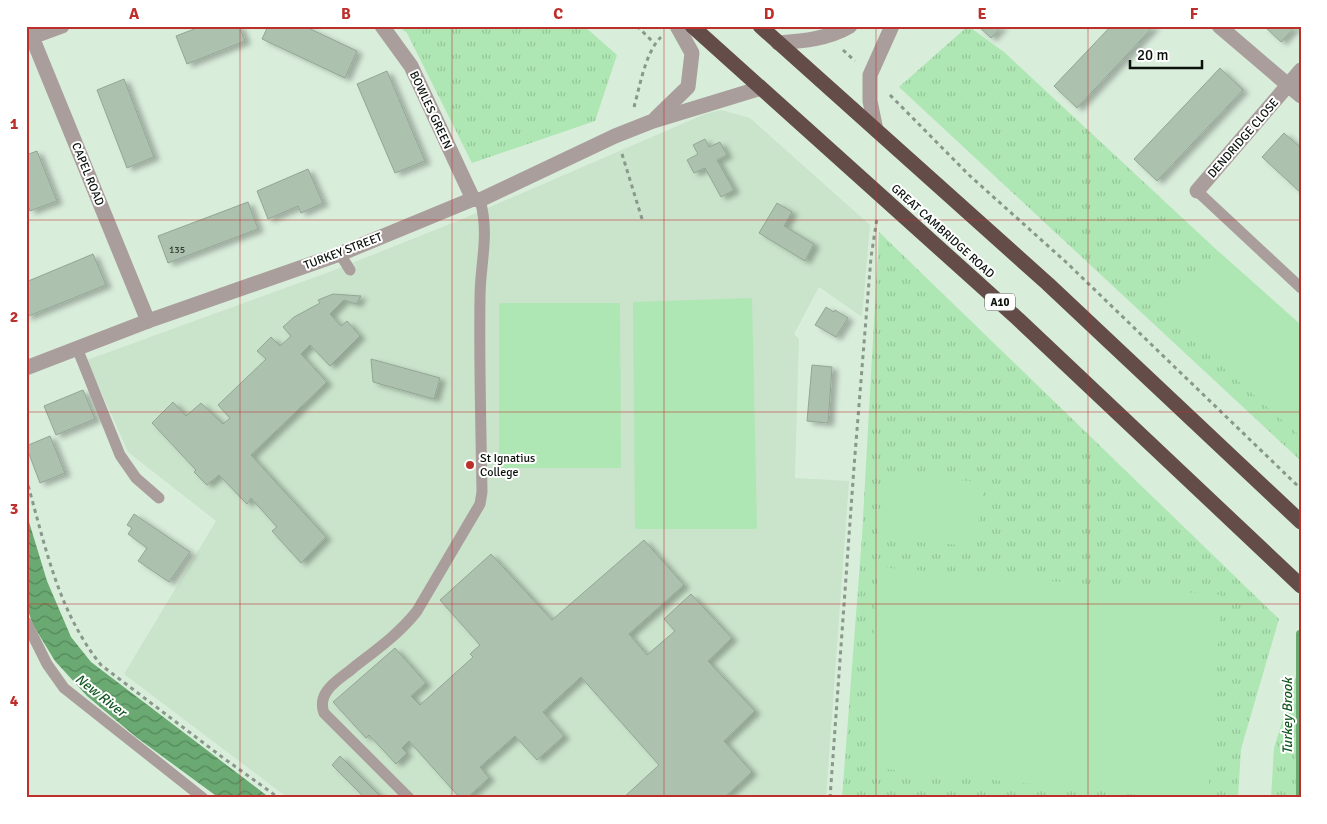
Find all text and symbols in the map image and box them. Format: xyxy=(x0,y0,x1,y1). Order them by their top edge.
text: A xyxy=(129,4,140,24)
text: B xyxy=(341,4,351,24)
text: C xyxy=(553,4,563,24)
text: D xyxy=(764,4,775,24)
text: E xyxy=(977,4,987,24)
text: F xyxy=(1190,4,1199,24)
scale bar xyxy=(1130,38,1202,70)
text: 20 m xyxy=(1137,46,1168,64)
street label: BOWLES GREEN xyxy=(406,69,455,152)
street label: DENDRIDGE CLOSE xyxy=(1205,95,1282,181)
text: 1 xyxy=(10,114,19,134)
street label: CAPEL ROAD xyxy=(68,140,107,208)
street label: GREAT CAMBRIDGE ROAD xyxy=(888,181,998,282)
street label: TURKEY STREET xyxy=(302,230,385,273)
house number: 135 xyxy=(169,244,185,256)
road number: A10 xyxy=(985,294,1015,310)
text: 2 xyxy=(10,307,18,327)
place label: St Ignatius College xyxy=(480,451,535,480)
marker: St Ignatius College xyxy=(464,459,476,471)
text: 3 xyxy=(10,499,18,519)
water label: New River xyxy=(72,670,131,722)
water label: Turkey Brook xyxy=(1279,676,1296,754)
text: 4 xyxy=(10,691,19,711)

